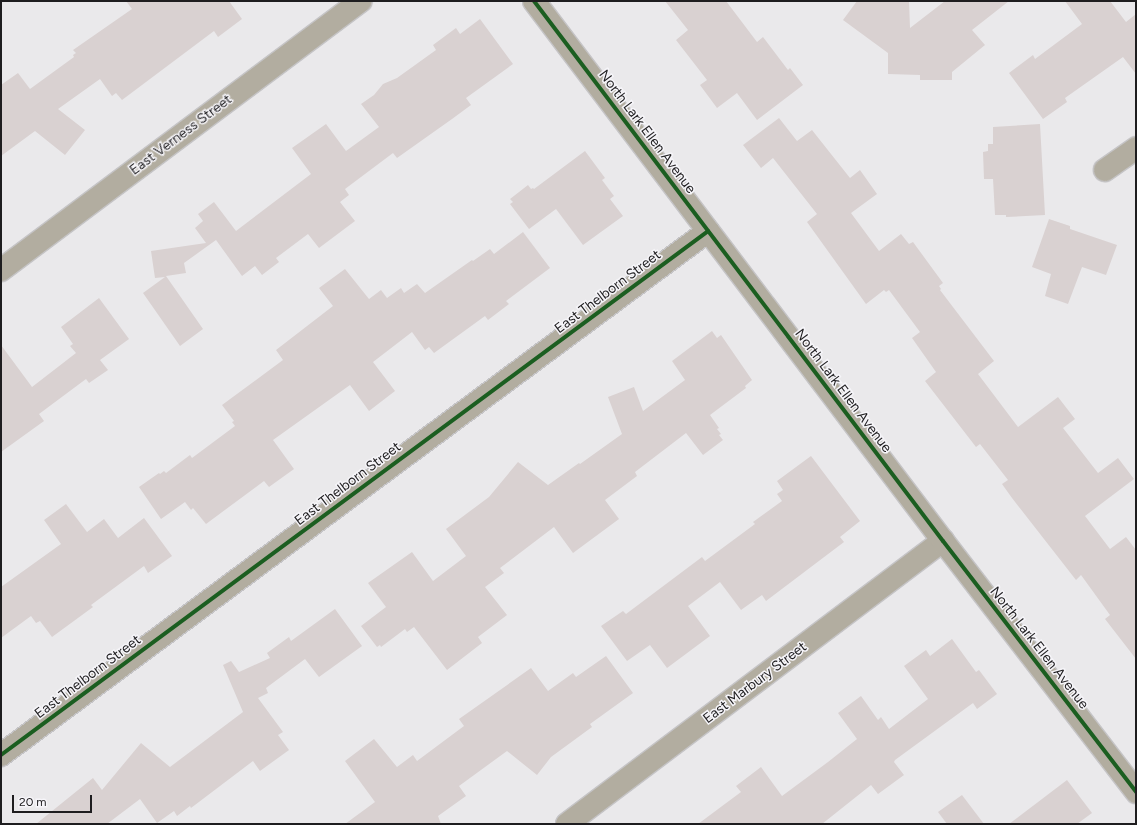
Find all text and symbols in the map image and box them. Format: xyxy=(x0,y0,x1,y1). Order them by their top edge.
street label: North Lark Ellen Avenue xyxy=(595,67,699,197)
street label: East Verness Street xyxy=(127,91,235,179)
street label: East Thelborn Street xyxy=(552,247,664,337)
street label: North Lark Ellen Avenue xyxy=(791,326,895,456)
street label: East Thelborn Street xyxy=(292,439,404,529)
street label: North Lark Ellen Avenue xyxy=(986,584,1092,712)
street label: East Thelborn Street xyxy=(32,632,144,722)
street label: East Marbury Street xyxy=(700,639,810,727)
scale bar xyxy=(14,787,94,813)
text: 20 m xyxy=(19,795,47,809)

